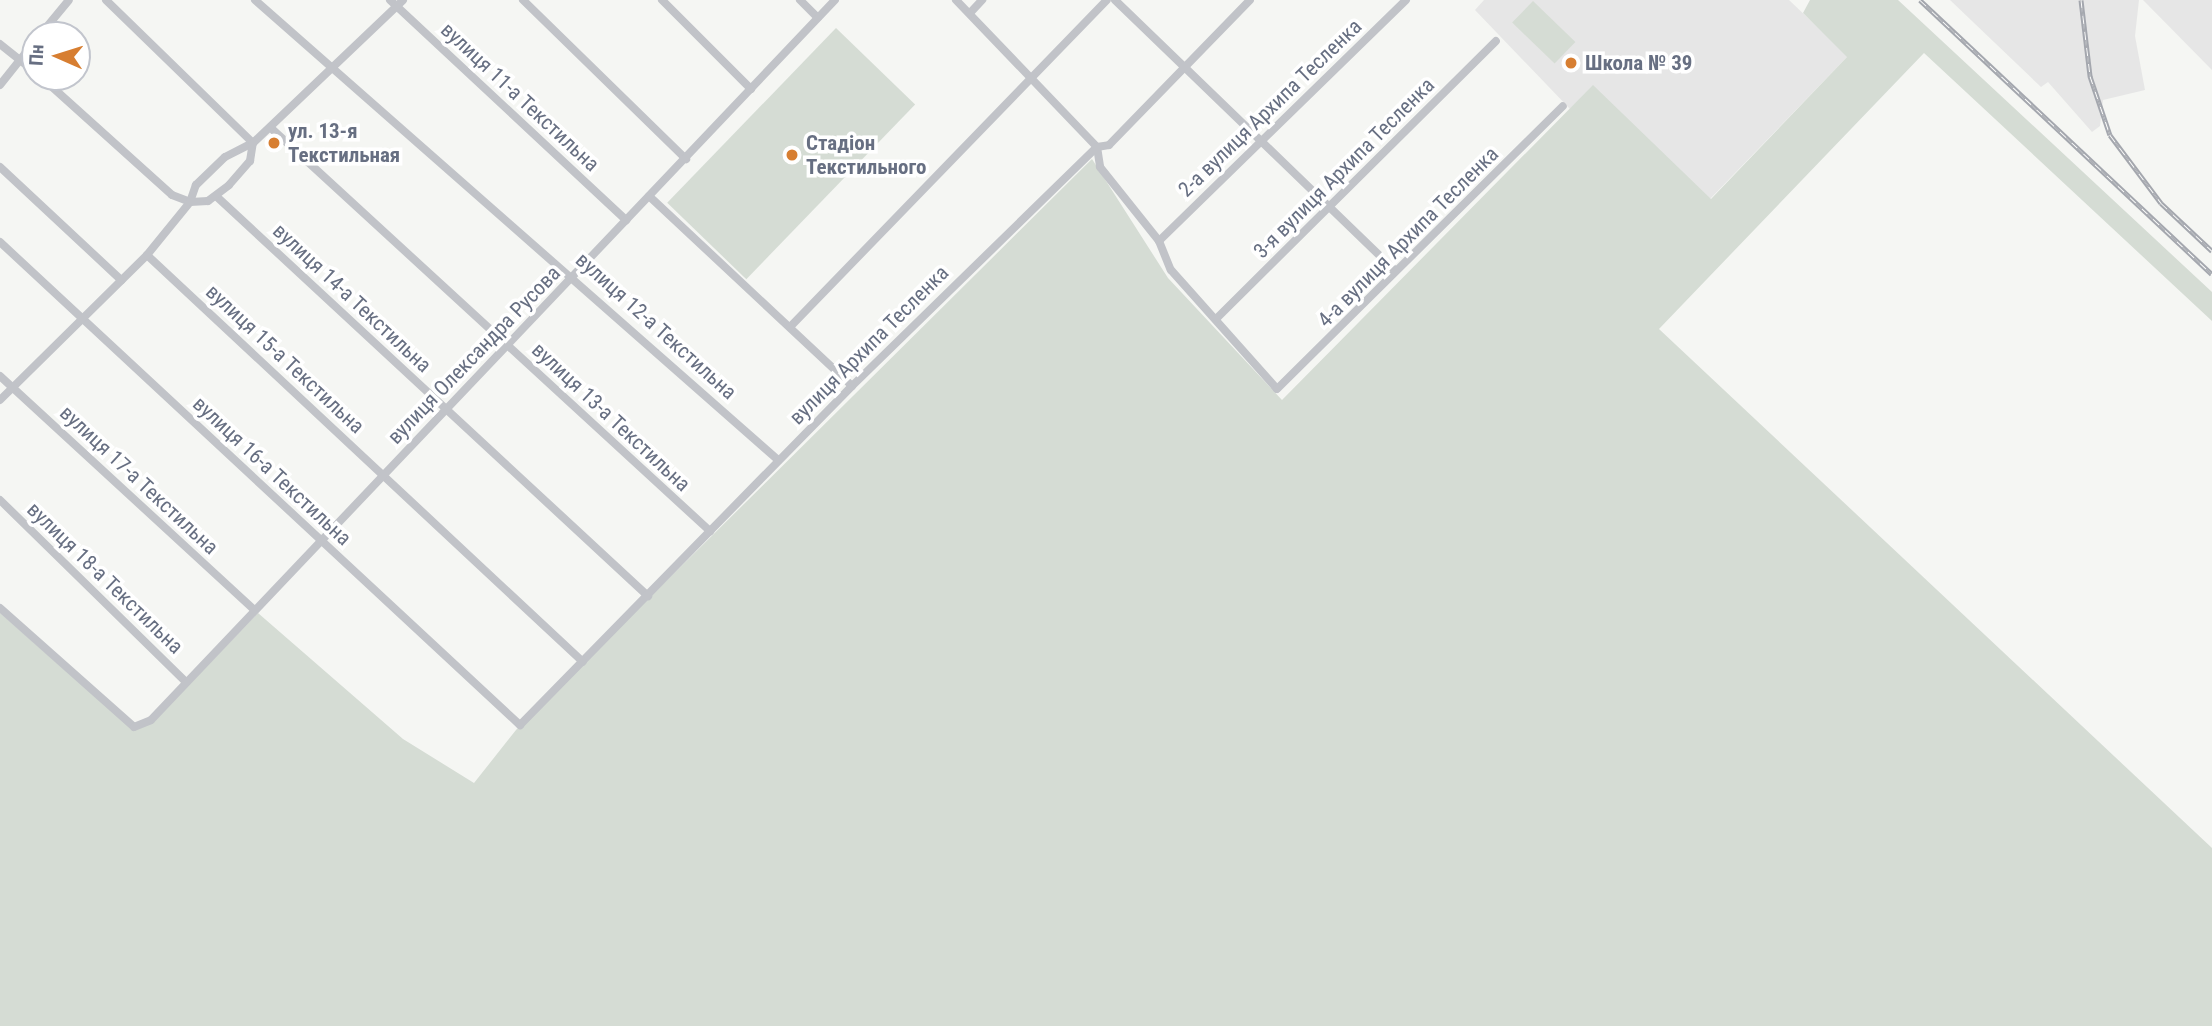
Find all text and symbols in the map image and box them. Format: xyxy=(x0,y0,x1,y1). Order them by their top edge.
street label: 2-а вулиця Архипа Тесленка xyxy=(1173,14,1367,202)
street label: вулиця 11-а Текстильна xyxy=(435,17,605,177)
north arrow xyxy=(21,21,91,91)
text: Пн xyxy=(24,44,49,66)
place label: Школа № 39 xyxy=(1585,50,1692,76)
marker: Школа № 39 xyxy=(1563,55,1579,71)
street label: 3-я вулиця Архипа Тесленка xyxy=(1248,72,1440,264)
place label: ул. 13-я Текстильная xyxy=(288,118,400,168)
place label: Стадіон Текстильного xyxy=(806,130,926,180)
marker: ул. 13-я Текстильная xyxy=(266,135,282,151)
street label: 4-а вулиця Архипа Тесленка xyxy=(1312,141,1504,333)
marker: Стадіон Текстильного xyxy=(784,147,800,163)
street label: вулиця 14-а Текстильна xyxy=(267,218,437,378)
street label: вулиця 12-а Текстильна xyxy=(570,247,742,405)
street label: вулиця Архипа Тесленка xyxy=(784,260,954,430)
street label: вулиця Олександра Русова xyxy=(382,261,566,449)
street label: вулиця 15-а Текстильна xyxy=(200,279,370,439)
street label: вулиця 13-а Текстильна xyxy=(526,337,696,497)
street label: вулиця 16-а Текстильна xyxy=(187,391,357,551)
street label: вулиця 17-а Текстильна xyxy=(54,400,224,560)
street label: вулиця 18-а Текстильна xyxy=(22,497,188,659)

